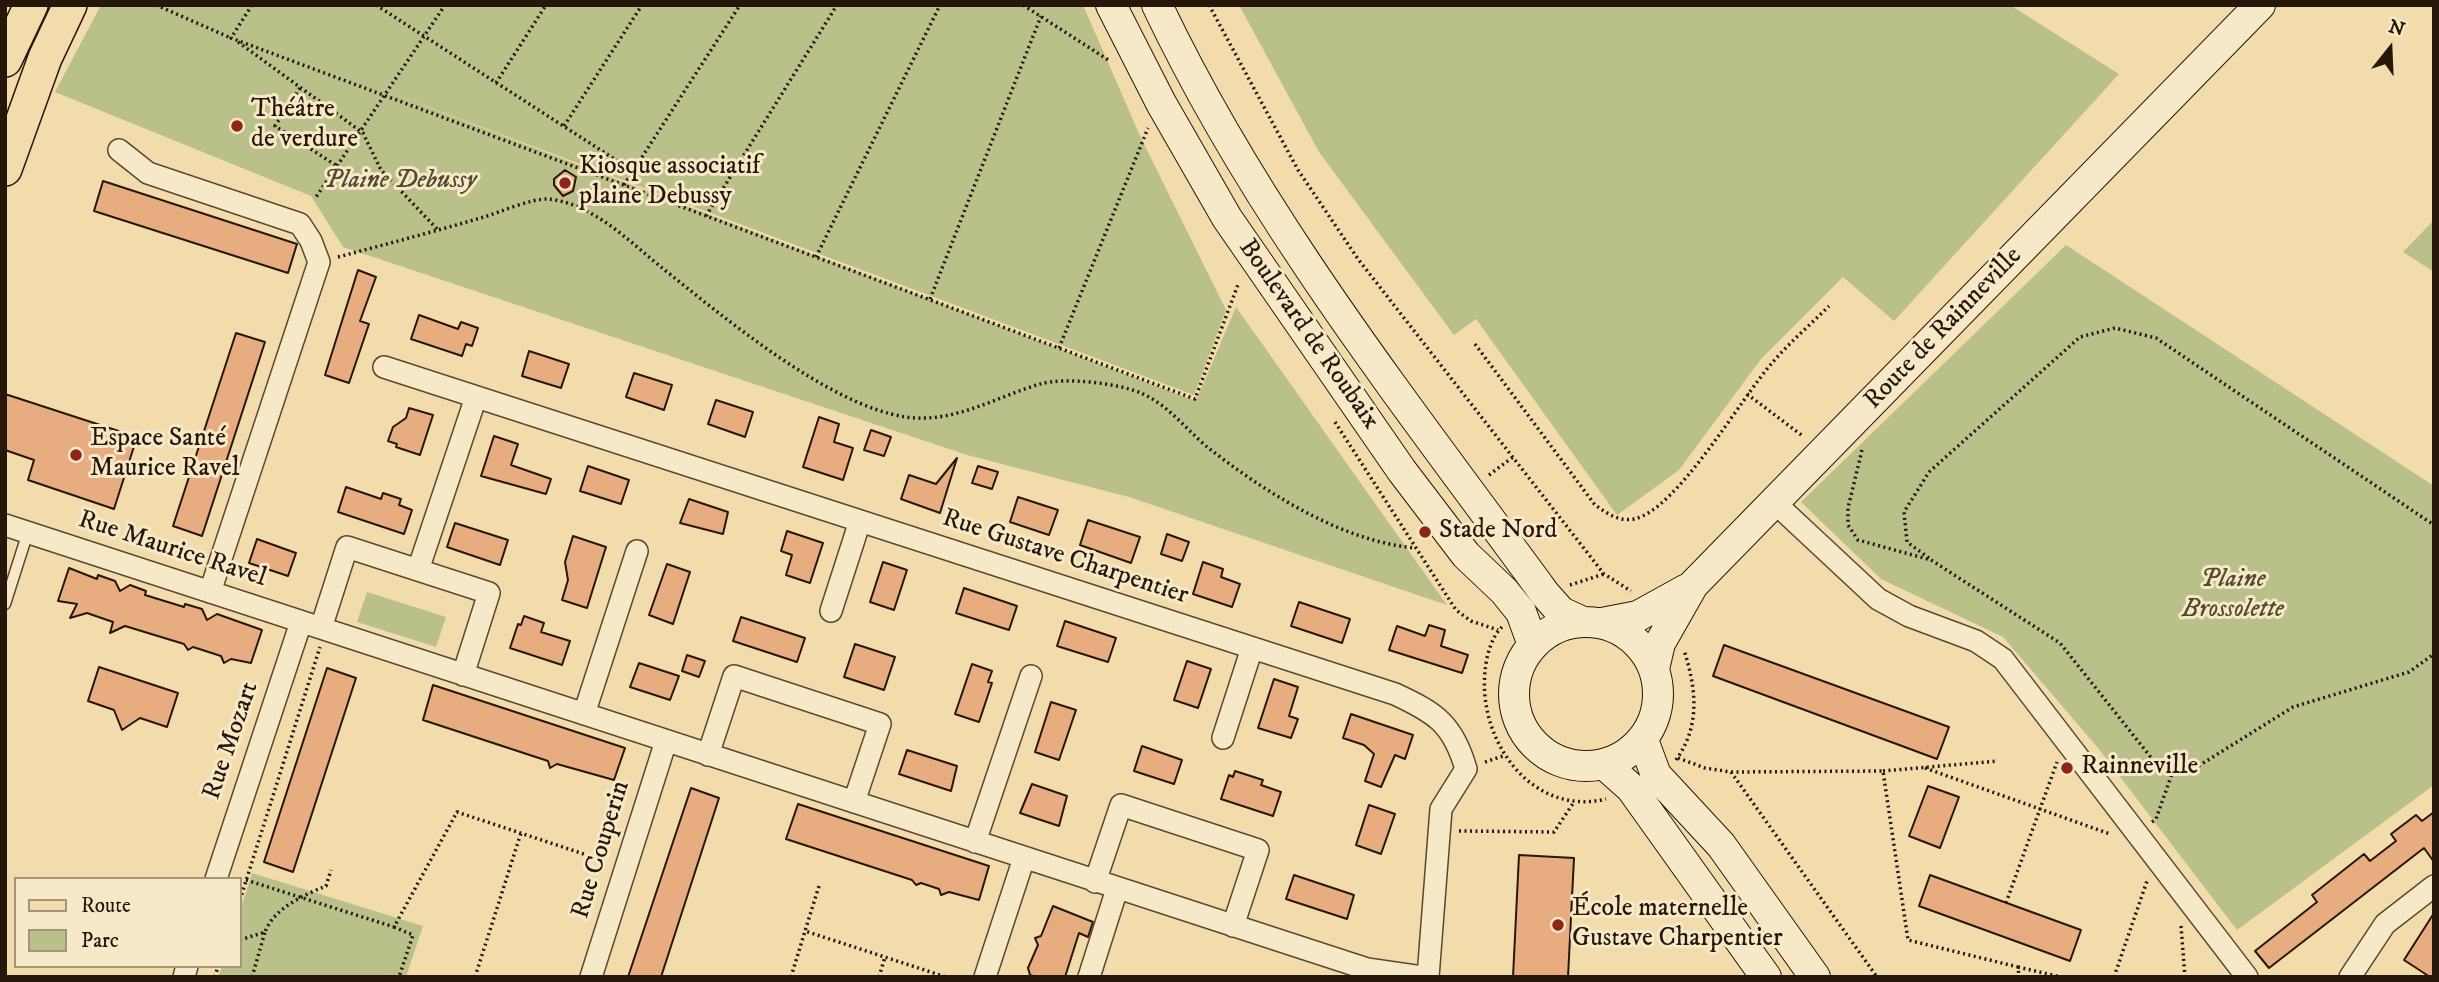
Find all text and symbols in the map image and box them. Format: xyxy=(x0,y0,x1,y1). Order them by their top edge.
north arrow xyxy=(2355,14,2425,84)
text: N xyxy=(2386,15,2408,42)
place label: Théâtre de verdure xyxy=(251,95,358,156)
marker: Théâtre de verdure xyxy=(229,118,245,134)
place label: Kiosque associatif plaine Debussy xyxy=(579,152,760,214)
park label: Plaine Debussy xyxy=(323,166,477,198)
marker: Kiosque associatif plaine Debussy xyxy=(557,175,573,191)
street label: Boulevard de Roubaix xyxy=(1231,234,1385,436)
street label: Route de Rainneville xyxy=(1859,241,2029,417)
place label: Espace Santé Maurice Ravel xyxy=(90,424,239,486)
marker: Espace Santé Maurice Ravel xyxy=(68,447,84,463)
street label: Rue Gustave Charpentier xyxy=(938,503,1192,613)
street label: Rue Maurice Ravel xyxy=(74,505,270,595)
place label: Stade Nord xyxy=(1439,516,1557,548)
marker: Stade Nord xyxy=(1417,524,1433,540)
park label: Plaine Brossolette xyxy=(2182,565,2284,626)
street label: Rue Mozart xyxy=(197,678,267,804)
place label: Rainneville xyxy=(2081,752,2198,784)
marker: Rainneville xyxy=(2059,760,2075,776)
street label: Rue Couperin xyxy=(566,777,638,923)
legend xyxy=(14,877,242,968)
text: Route xyxy=(81,893,131,919)
place label: École maternelle Gustave Charpentier xyxy=(1572,894,1783,956)
marker: École maternelle Gustave Charpentier xyxy=(1550,917,1566,933)
text: Parc xyxy=(81,928,119,954)

